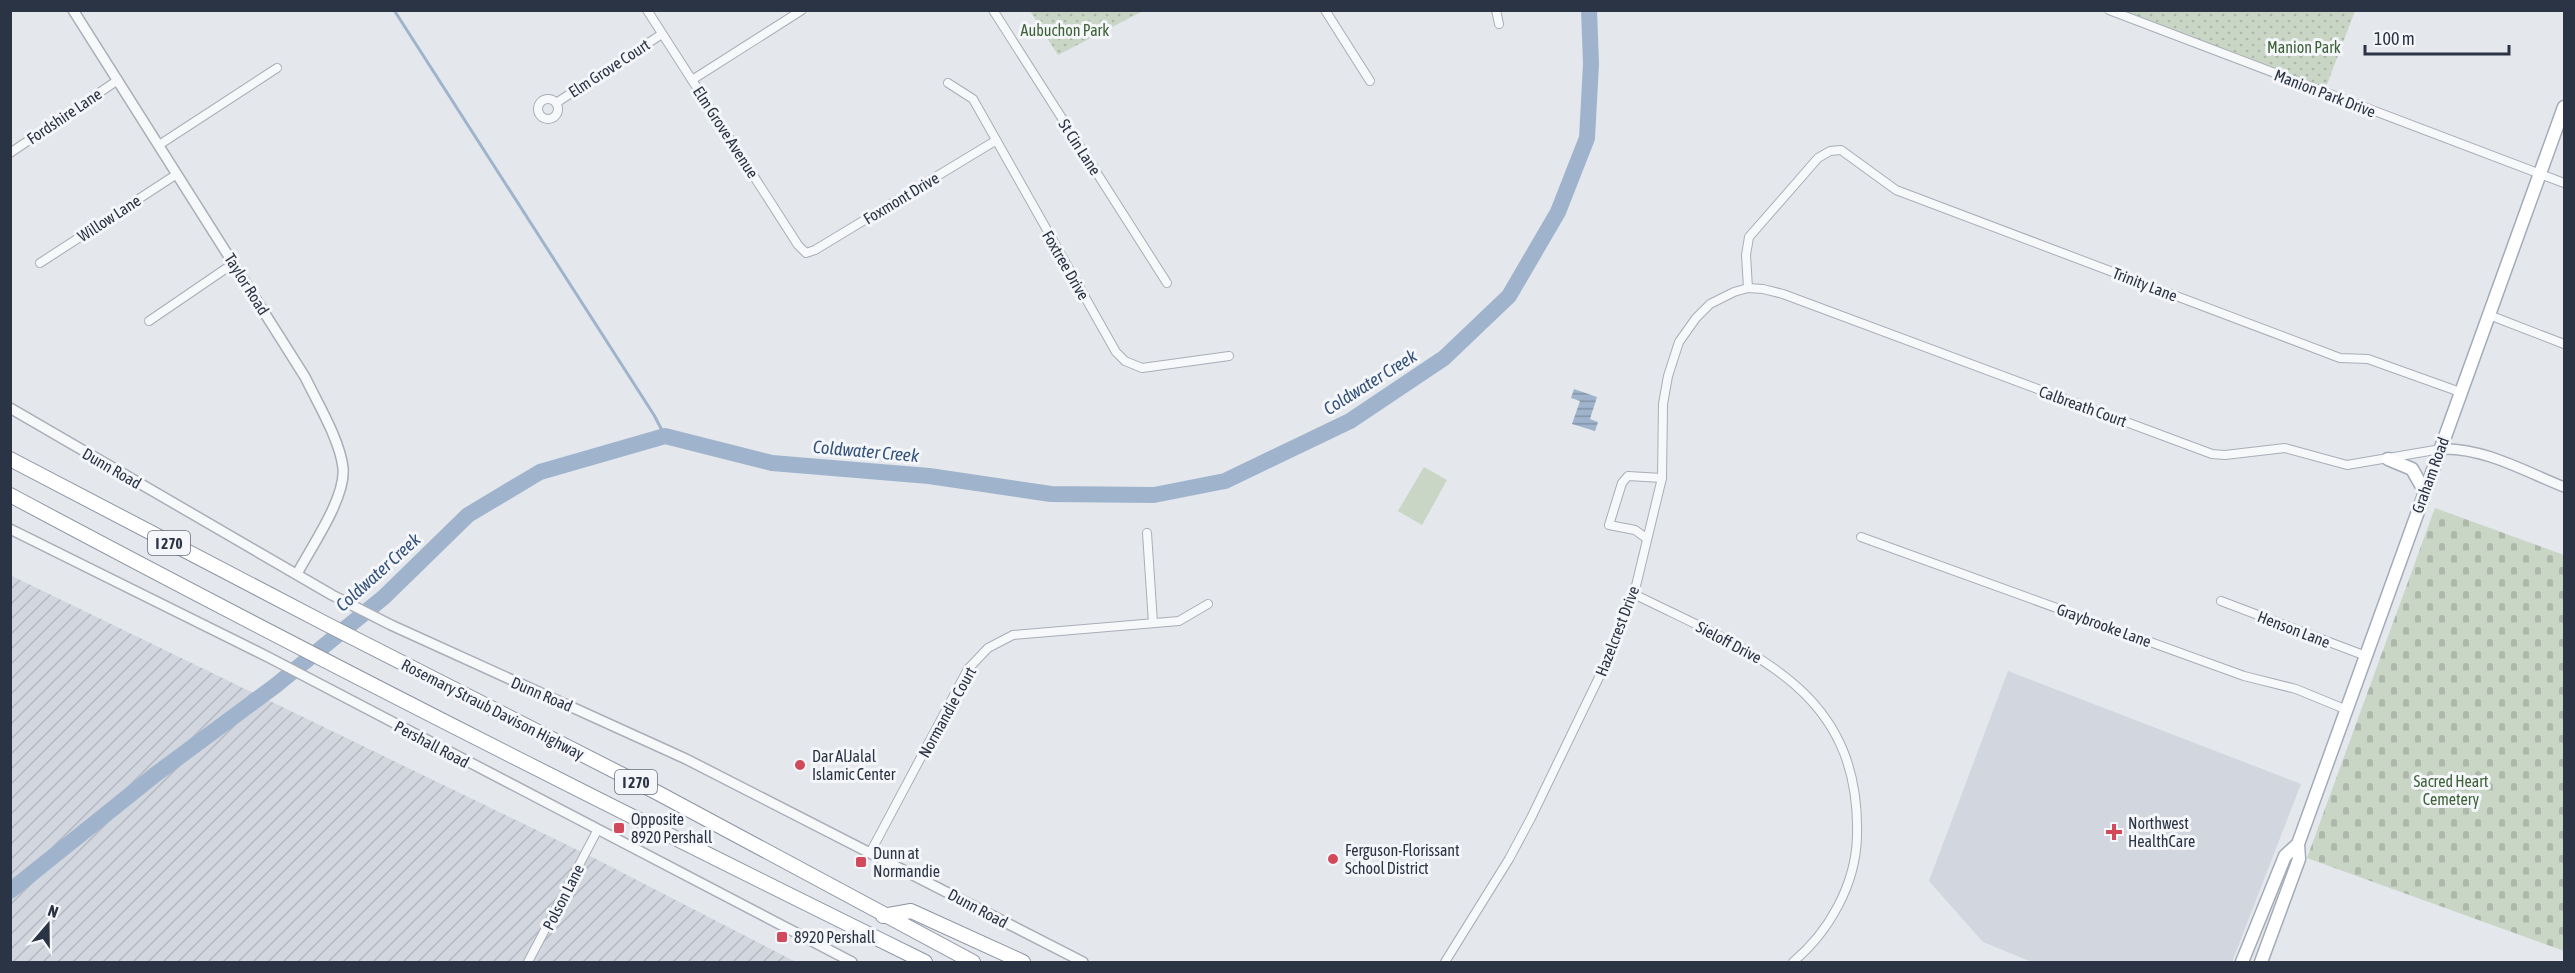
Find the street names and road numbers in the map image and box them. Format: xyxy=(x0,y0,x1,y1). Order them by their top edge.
street label: Elm Grove Court xyxy=(565,35,653,101)
street label: Manion Park Drive xyxy=(2272,65,2378,121)
street label: Elm Grove Avenue xyxy=(690,83,762,181)
street label: Fordshire Lane xyxy=(23,85,105,147)
street label: St Cin Lane xyxy=(1055,116,1105,178)
street label: Foxmont Drive xyxy=(860,168,942,228)
street label: Willow Lane xyxy=(74,191,144,245)
street label: Foxtree Drive xyxy=(1039,227,1093,303)
street label: Taylor Road xyxy=(220,250,273,319)
street label: Trinity Lane xyxy=(2110,263,2180,306)
street label: Calbreath Court xyxy=(2037,382,2130,430)
street label: Graham Road xyxy=(2408,434,2452,516)
street label: Dunn Road xyxy=(79,444,145,492)
road number: I 270 xyxy=(148,531,190,555)
street label: Hazelcrest Drive xyxy=(1592,583,1642,679)
street label: Graybrooke Lane xyxy=(2054,600,2154,651)
street label: Henson Lane xyxy=(2255,607,2333,651)
street label: Sieloff Drive xyxy=(1693,617,1765,667)
street label: Rosemary Straub Davison Highway xyxy=(398,655,588,764)
street label: Normandie Court xyxy=(915,663,979,760)
street label: Dunn Road xyxy=(509,673,575,715)
street label: Pershall Road xyxy=(392,717,472,771)
road number: I 270 xyxy=(615,770,657,794)
street label: Polson Lane xyxy=(539,861,587,933)
street label: Dunn Road xyxy=(945,885,1011,931)

